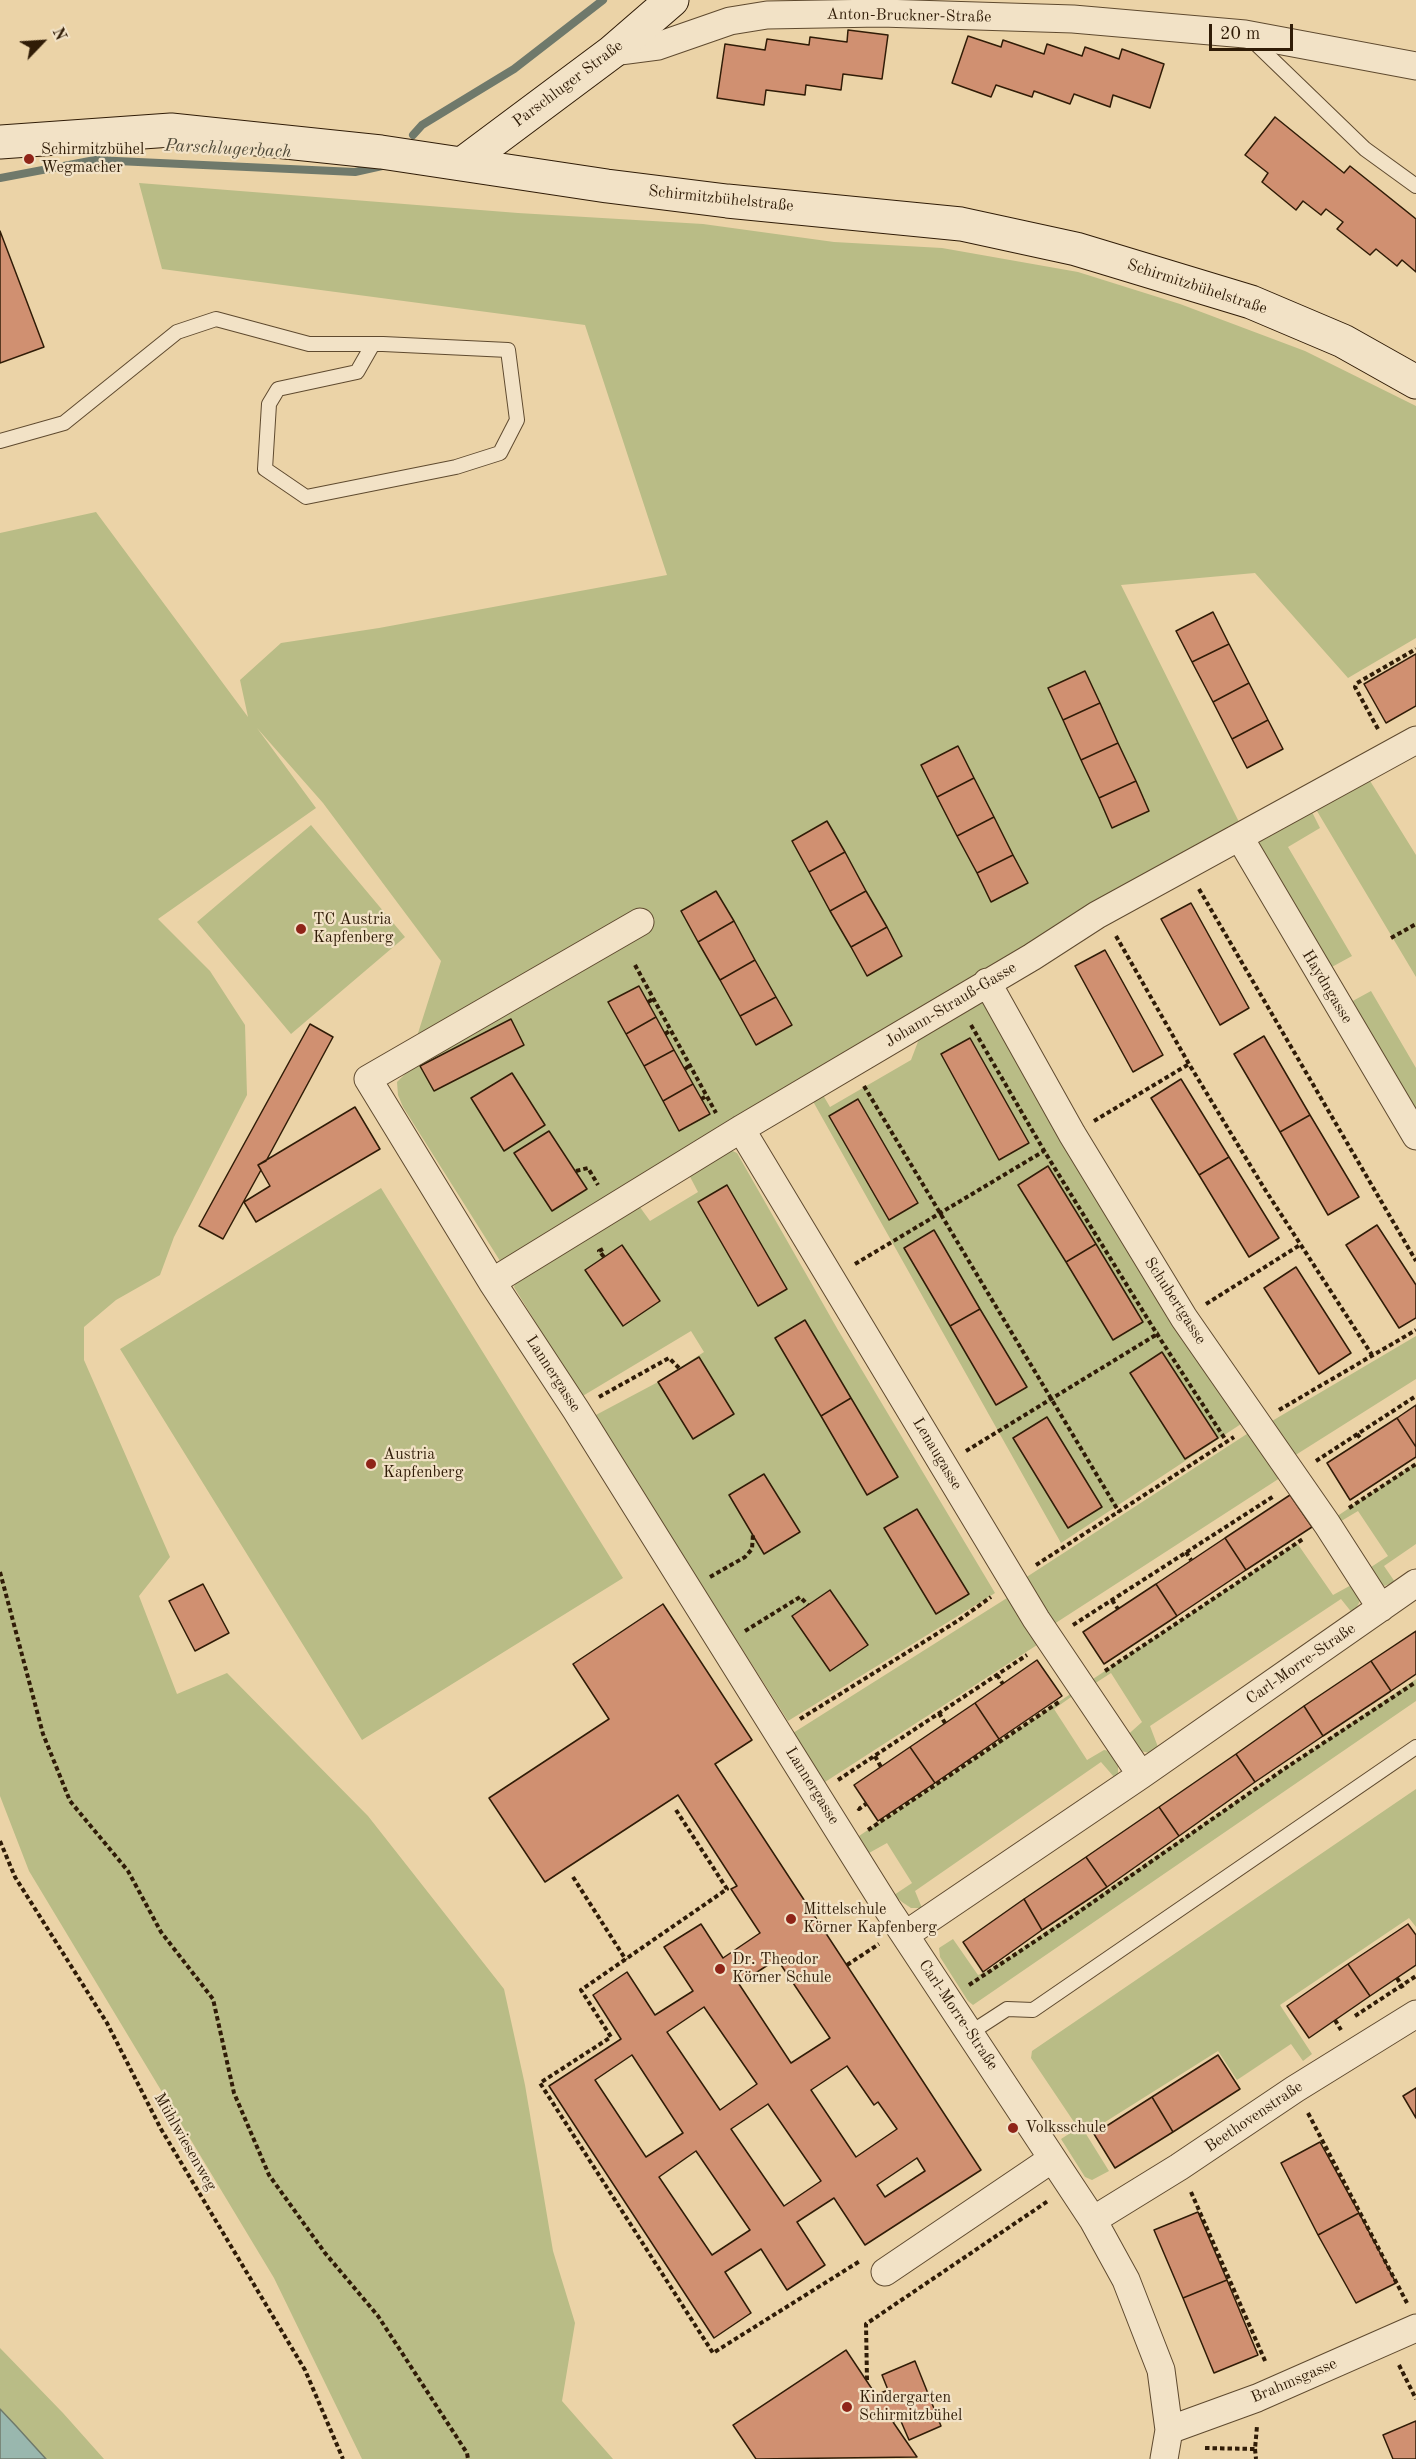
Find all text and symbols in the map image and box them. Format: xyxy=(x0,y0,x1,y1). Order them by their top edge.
street label: Anton-Bruckner-Straße xyxy=(827,5,991,27)
north arrow xyxy=(12,12,72,72)
scale bar xyxy=(1212,12,1296,50)
text: N xyxy=(48,25,68,43)
text: 20 m xyxy=(1220,25,1260,43)
street label: Parschluger Straße xyxy=(509,36,627,132)
water label: Parschlugerbach xyxy=(164,135,292,163)
place label: Schirmitzbühel Wegmacher xyxy=(41,140,144,178)
marker: Schirmitzbühel Wegmacher xyxy=(22,152,36,166)
street label: Schirmitzbühelstraße xyxy=(647,182,795,216)
street label: Schirmitzbühelstraße xyxy=(1125,255,1269,319)
place label: TC Austria Kapfenberg xyxy=(313,910,393,948)
marker: TC Austria Kapfenberg xyxy=(294,922,308,936)
street label: Haydngasse xyxy=(1297,947,1357,1027)
street label: Johann-Strauß-Gasse xyxy=(882,958,1020,1052)
street label: Schubertgasse xyxy=(1140,1254,1210,1348)
street label: Lannergasse xyxy=(521,1332,585,1416)
street label: Lenaugasse xyxy=(908,1414,966,1494)
place label: Austria Kapfenberg xyxy=(383,1445,463,1483)
marker: Austria Kapfenberg xyxy=(364,1457,378,1471)
street label: Carl-Morre-Straße xyxy=(1243,1619,1359,1709)
street label: Lannergasse xyxy=(781,1744,843,1828)
place label: Mittelschule Körner Kapfenberg xyxy=(803,1900,937,1938)
marker: Mittelschule Körner Kapfenberg xyxy=(784,1912,798,1926)
place label: Dr. Theodor Körner Schule xyxy=(732,1950,831,1988)
street label: Carl-Morre-Straße xyxy=(914,1956,1002,2074)
marker: Dr. Theodor Körner Schule xyxy=(713,1962,727,1976)
street label: Beethovenstraße xyxy=(1201,2077,1307,2157)
street label: Mühlwiesenweg xyxy=(149,2090,221,2194)
place label: Volksschule xyxy=(1025,2118,1106,2138)
marker: Volksschule xyxy=(1006,2121,1020,2135)
street label: Brahmsgasse xyxy=(1248,2354,1340,2408)
place label: Kindergarten Schirmitzbühel xyxy=(859,2388,962,2426)
marker: Kindergarten Schirmitzbühel xyxy=(840,2400,854,2414)

